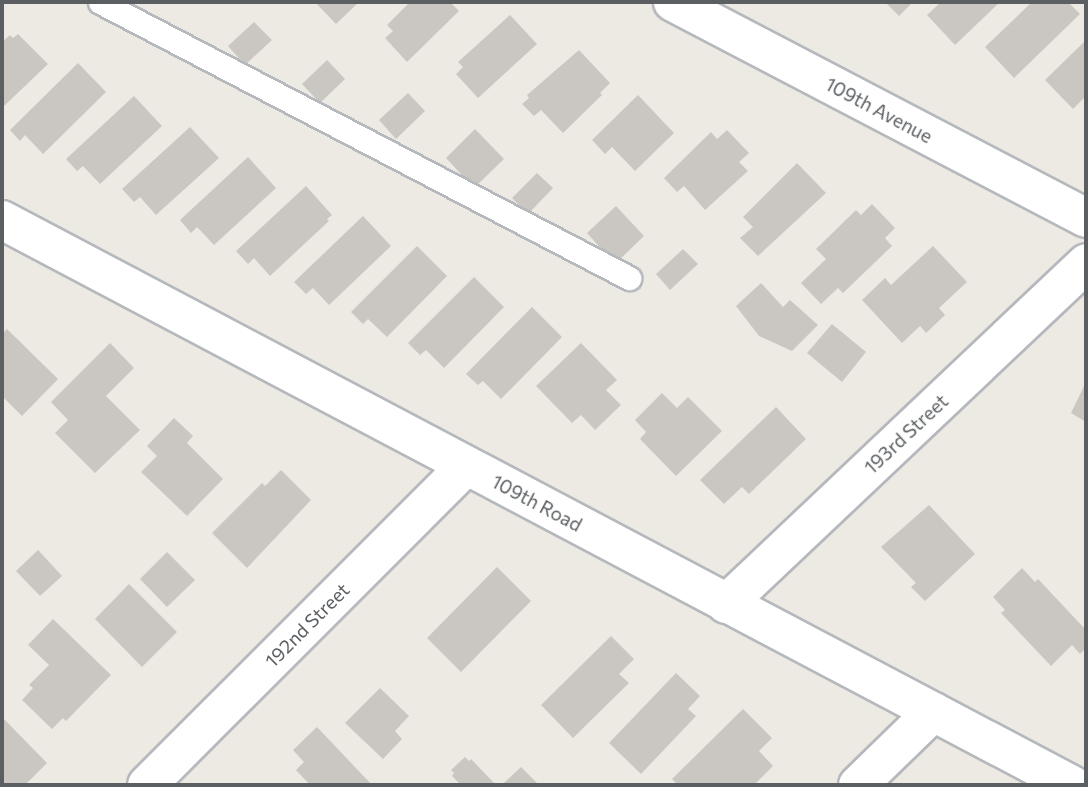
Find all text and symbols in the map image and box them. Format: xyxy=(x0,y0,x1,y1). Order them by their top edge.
street label: 109th Avenue xyxy=(822,72,936,148)
street label: 193rd Street xyxy=(859,390,953,478)
street label: 109th Road xyxy=(488,470,586,536)
street label: 192nd Street xyxy=(260,578,354,672)

